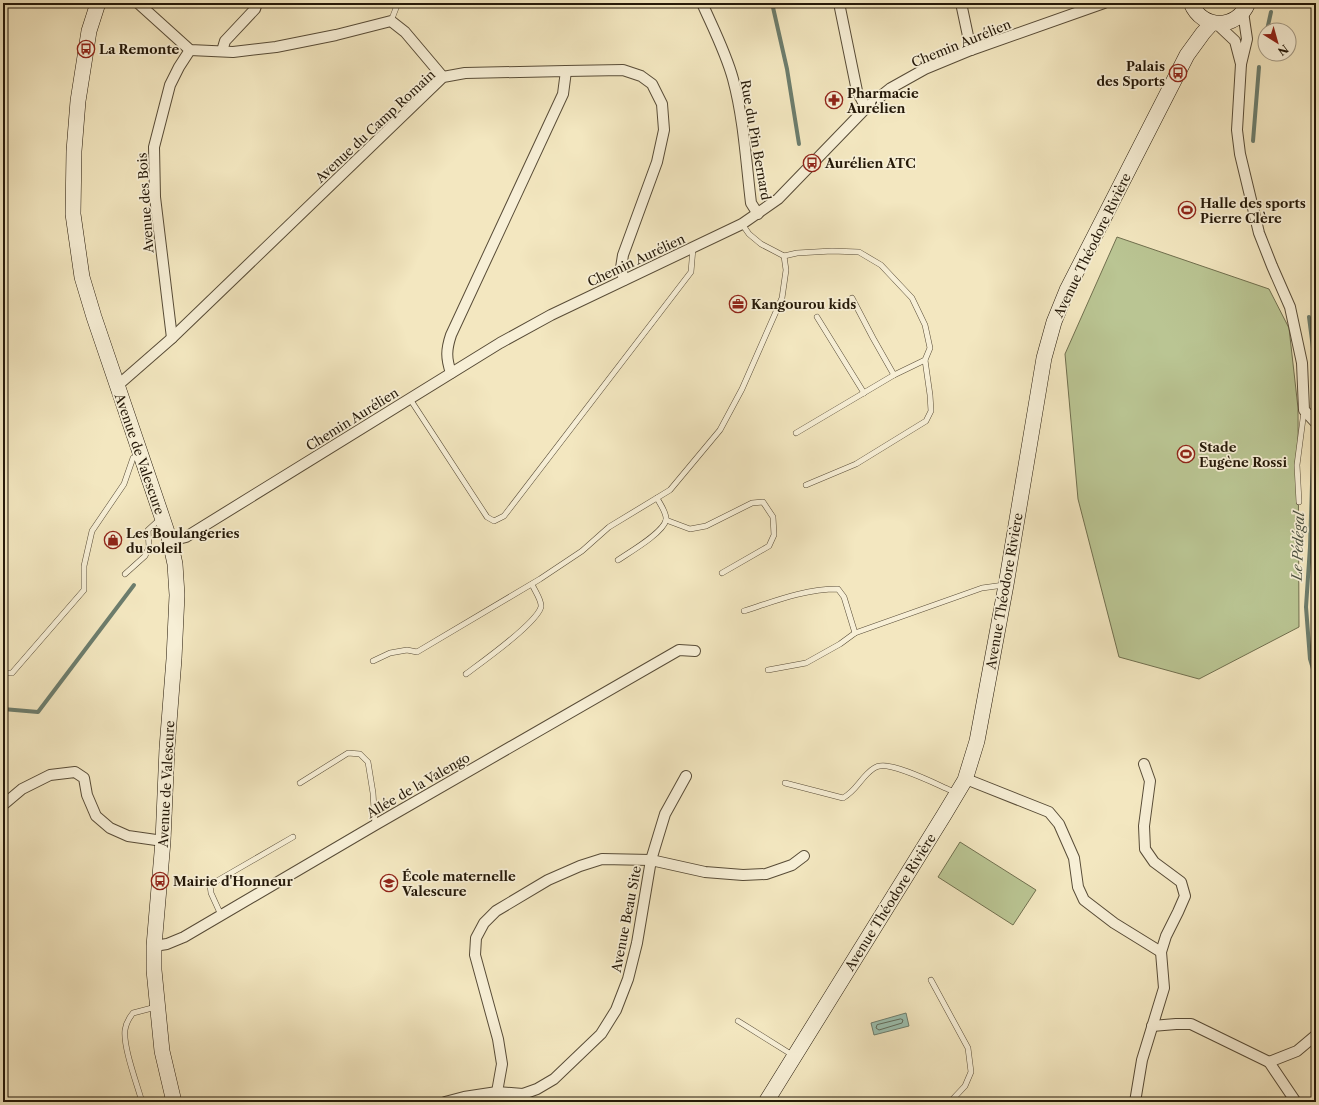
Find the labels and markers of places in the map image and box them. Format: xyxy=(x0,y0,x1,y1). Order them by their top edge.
bus stop icon: La Remonte xyxy=(76,39,96,59)
place label: La Remonte xyxy=(99,41,180,57)
place label: Palais des Sports xyxy=(1096,58,1165,89)
bus stop icon: Palais des Sports xyxy=(1168,63,1188,83)
place label: Pharmacie Aurélien xyxy=(846,85,919,116)
pharmacy icon: Pharmacie Aurélien xyxy=(824,90,844,110)
bus stop icon: Aurélien ATC xyxy=(802,153,822,173)
place label: Aurélien ATC xyxy=(824,155,916,171)
place label: Halle des sports Pierre Clère xyxy=(1200,195,1306,226)
sports icon: Halle des sports Pierre Clère xyxy=(1177,200,1197,220)
office icon: Kangourou kids xyxy=(728,294,748,314)
place label: Kangourou kids xyxy=(751,296,856,312)
place label: Stade Eugène Rossi xyxy=(1199,439,1287,470)
sports icon: Stade Eugène Rossi xyxy=(1176,444,1196,464)
place label: Les Boulangeries du soleil xyxy=(126,525,240,556)
shop icon: Les Boulangeries du soleil xyxy=(103,530,123,550)
place label: École maternelle Valescure xyxy=(401,868,516,899)
bus stop icon: Mairie d'Honneur xyxy=(150,871,170,891)
place label: Mairie d'Honneur xyxy=(173,873,293,889)
school or university icon: École maternelle Valescure xyxy=(379,873,399,893)

